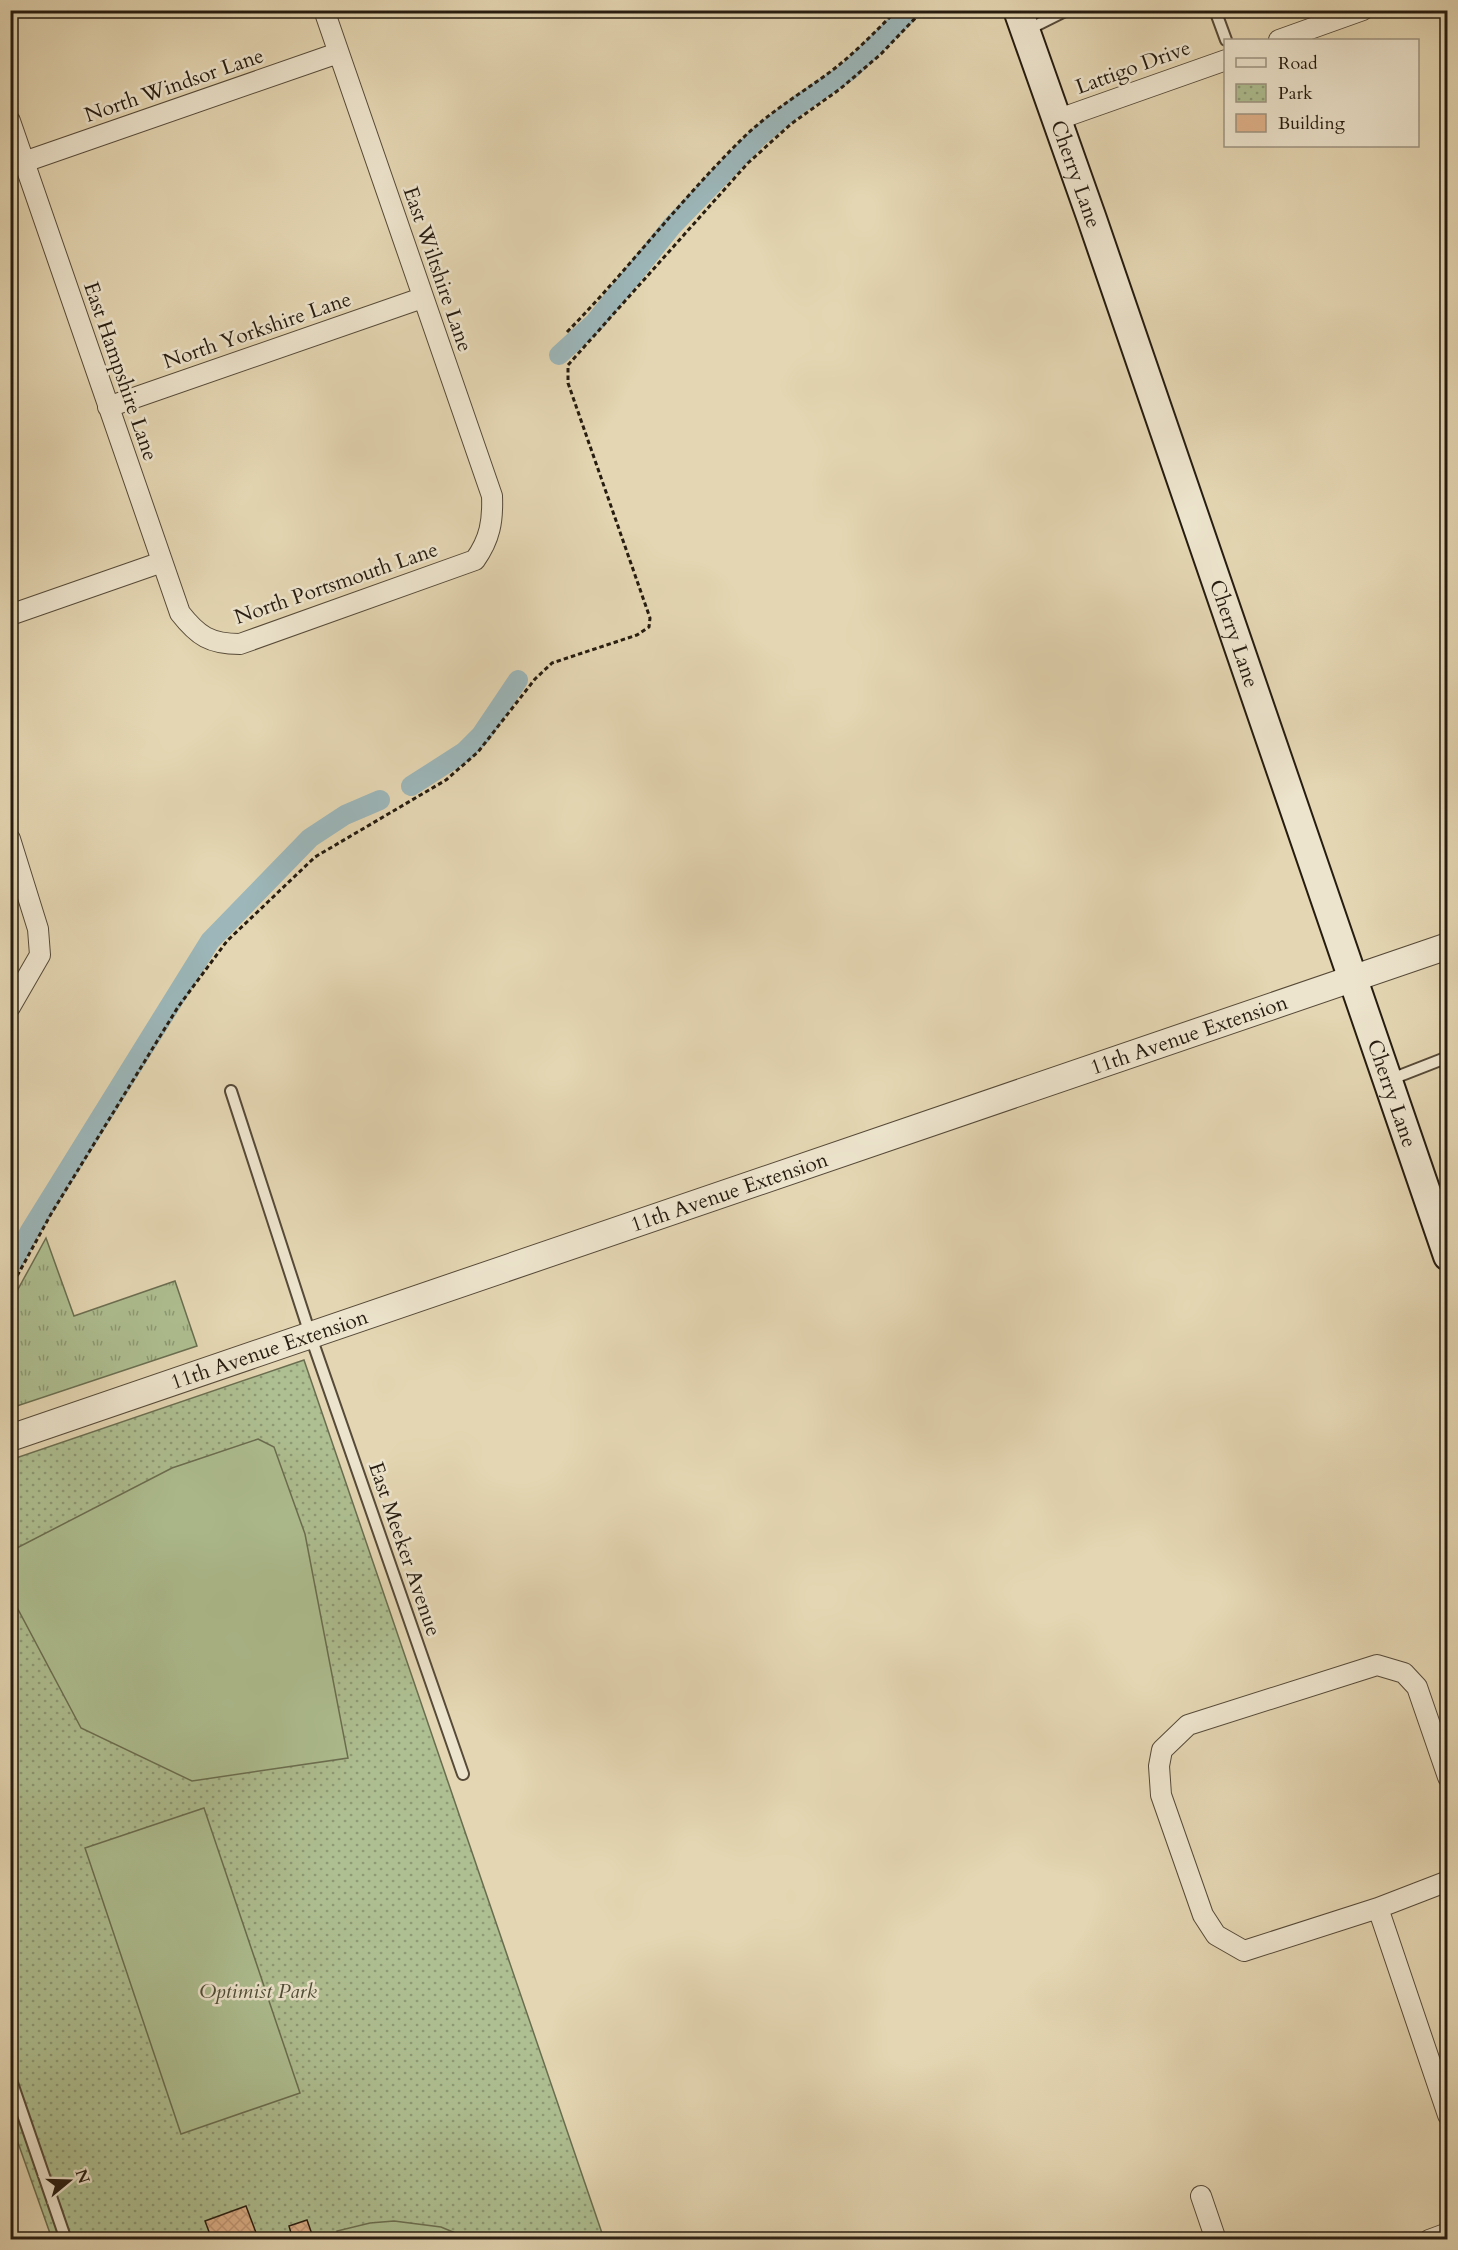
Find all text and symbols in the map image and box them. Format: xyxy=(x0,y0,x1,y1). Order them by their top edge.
street label: Lattigo Drive xyxy=(1072,33,1195,102)
legend xyxy=(1224,39,1419,147)
street label: North Windsor Lane xyxy=(81,41,268,130)
text: Road xyxy=(1278,51,1318,76)
text: Park xyxy=(1278,81,1313,106)
text: Building xyxy=(1278,111,1346,136)
street label: Cherry Lane xyxy=(1043,116,1108,232)
street label: East Wiltshire Lane xyxy=(396,183,479,356)
street label: East Hampshire Lane xyxy=(76,278,165,465)
street label: North Yorkshire Lane xyxy=(159,285,355,376)
street label: North Portsmouth Lane xyxy=(231,535,442,632)
street label: Cherry Lane xyxy=(1202,576,1266,692)
street label: 11th Avenue Extension xyxy=(1087,988,1292,1082)
street label: Cherry Lane xyxy=(1360,1035,1424,1151)
street label: 11th Avenue Extension xyxy=(627,1145,832,1240)
street label: 11th Avenue Extension xyxy=(167,1303,372,1397)
street label: East Meeker Avenue xyxy=(361,1458,448,1640)
park label: Optimist Park xyxy=(199,1977,318,2006)
north arrow xyxy=(39,2151,99,2211)
text: N xyxy=(70,2166,95,2187)

